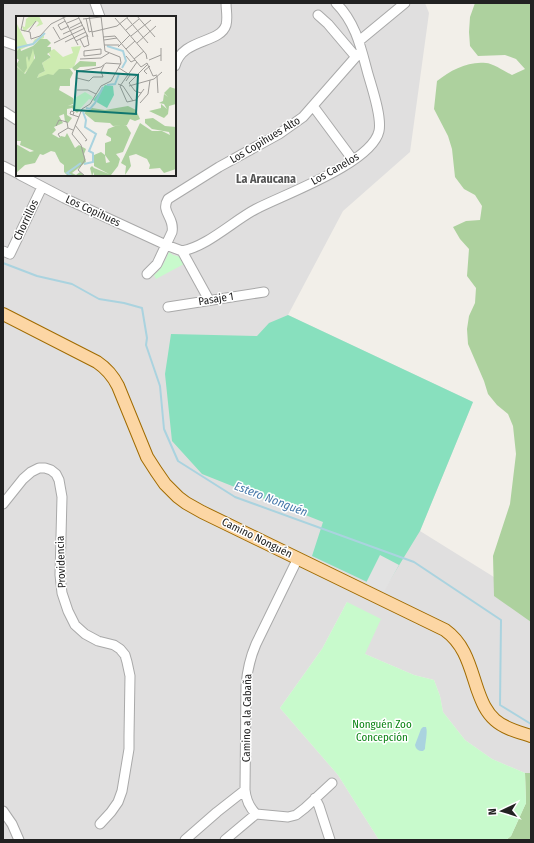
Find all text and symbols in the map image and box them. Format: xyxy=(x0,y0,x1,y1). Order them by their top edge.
inset map xyxy=(16,16,176,176)
street label: Los Copihues Alto xyxy=(228,114,303,166)
street label: Los Canelos xyxy=(309,150,362,188)
district label: La Araucana xyxy=(236,172,296,186)
street label: Los Copihues xyxy=(63,193,123,230)
street label: Chorrillos xyxy=(11,197,41,243)
street label: Pasaje 1 xyxy=(197,290,235,308)
water label: Estero Nonguén xyxy=(232,479,310,519)
street label: Camino Nonguén xyxy=(220,515,294,561)
street label: Providencia xyxy=(54,536,68,588)
street label: Camino a la Cabaña xyxy=(240,674,254,762)
park label: Nonguén Zoo Concepción xyxy=(352,718,412,744)
north arrow xyxy=(482,791,522,831)
text: N xyxy=(486,808,499,815)

